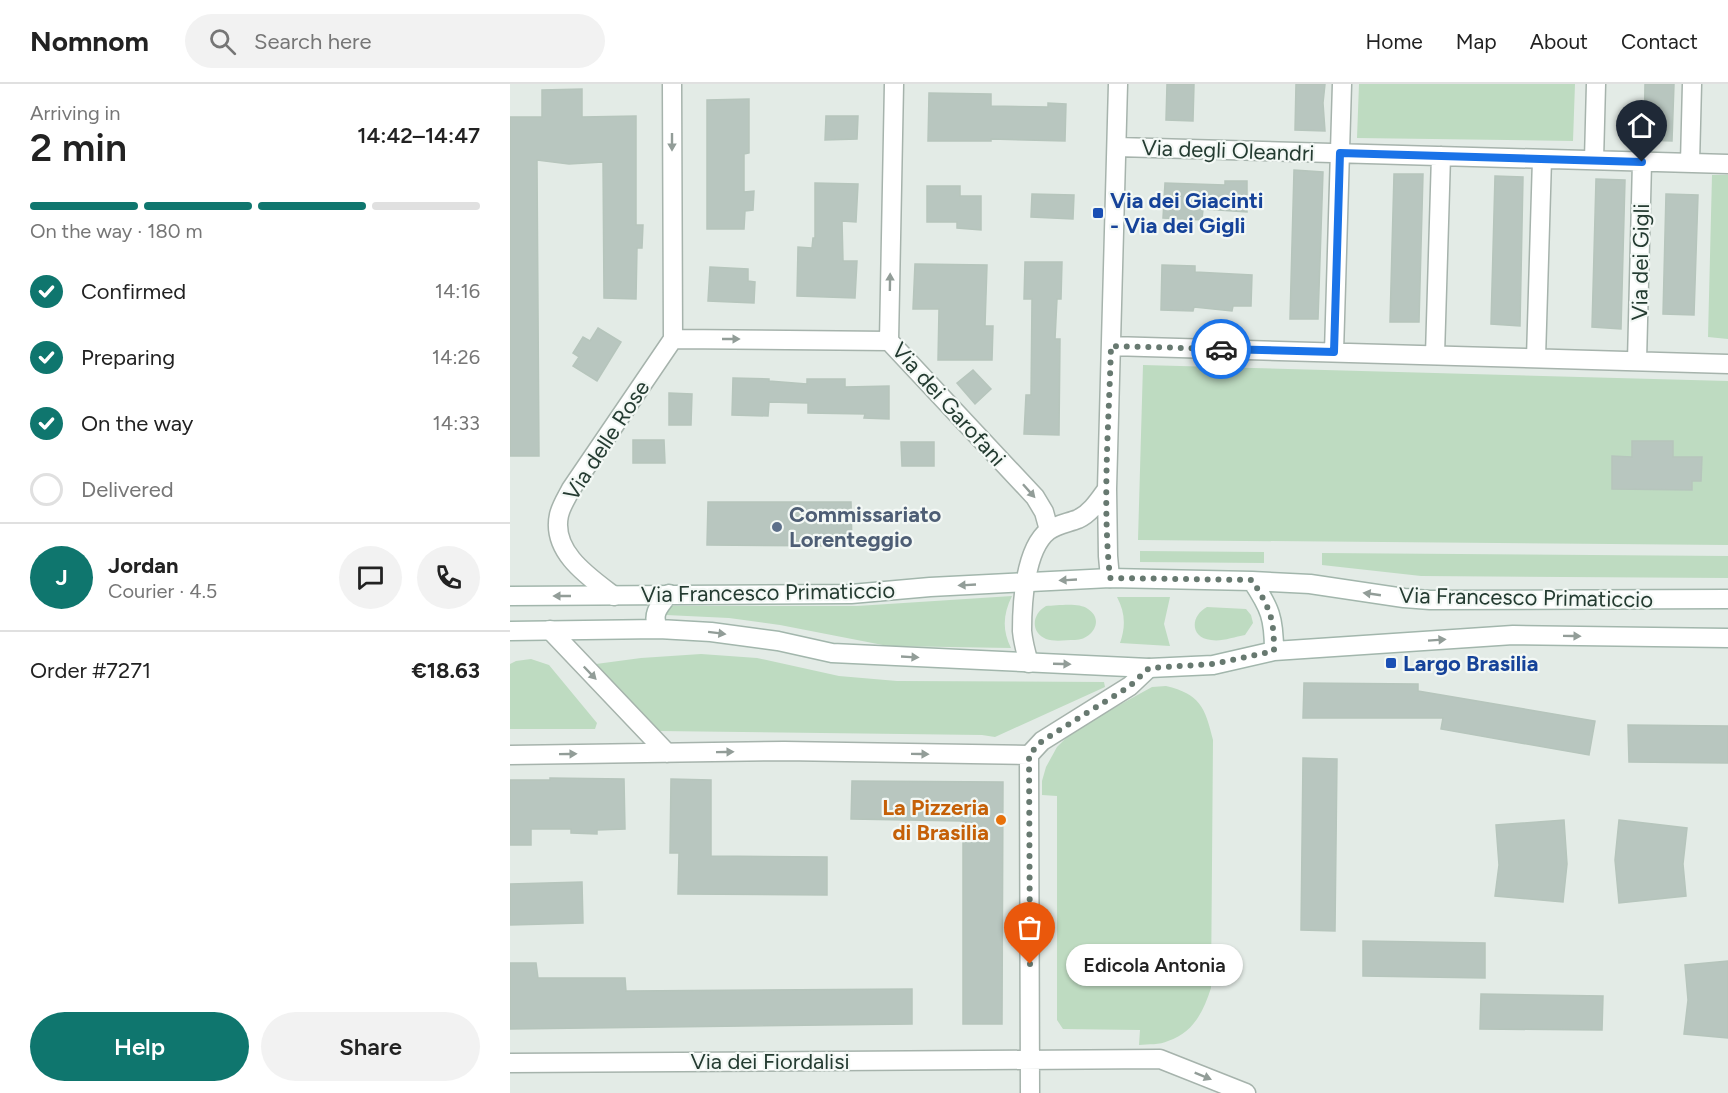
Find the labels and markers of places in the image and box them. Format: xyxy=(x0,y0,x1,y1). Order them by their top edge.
pin xyxy=(1616,100,1667,162)
place label: Via dei Giacinti - Via dei Gigli xyxy=(1110,187,1264,239)
marker: Via dei Giacinti - Via dei Gigli xyxy=(1091,206,1105,220)
place label: Commissariato Lorenteggio xyxy=(789,501,942,553)
marker: Commissariato Lorenteggio xyxy=(770,520,784,534)
place label: Largo Brasilia xyxy=(1403,650,1539,677)
marker: Largo Brasilia xyxy=(1384,656,1398,670)
place label: La Pizzeria di Brasilia xyxy=(882,794,989,846)
marker: La Pizzeria di Brasilia xyxy=(994,813,1008,827)
pin xyxy=(1004,902,1055,964)
callout: Edicola Antonia xyxy=(1066,943,1243,985)

